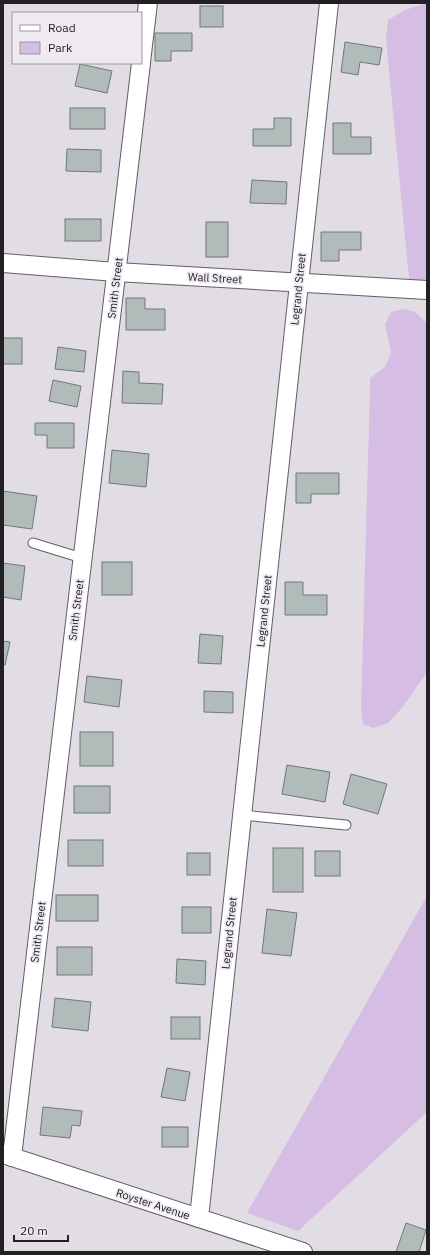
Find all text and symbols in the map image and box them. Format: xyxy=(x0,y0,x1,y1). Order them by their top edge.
legend xyxy=(12,12,142,64)
text: Road xyxy=(48,20,76,35)
text: Park xyxy=(48,40,73,55)
street label: Legrand Street xyxy=(287,252,309,326)
street label: Smith Street xyxy=(104,256,126,319)
street label: Wall Street xyxy=(188,270,243,286)
street label: Legrand Street xyxy=(253,574,275,648)
street label: Smith Street xyxy=(65,578,87,641)
street label: Legrand Street xyxy=(218,896,240,970)
street label: Smith Street xyxy=(27,900,49,963)
street label: Royster Avenue xyxy=(114,1185,192,1223)
scale bar xyxy=(14,1217,68,1243)
text: 20 m xyxy=(20,1223,48,1238)

